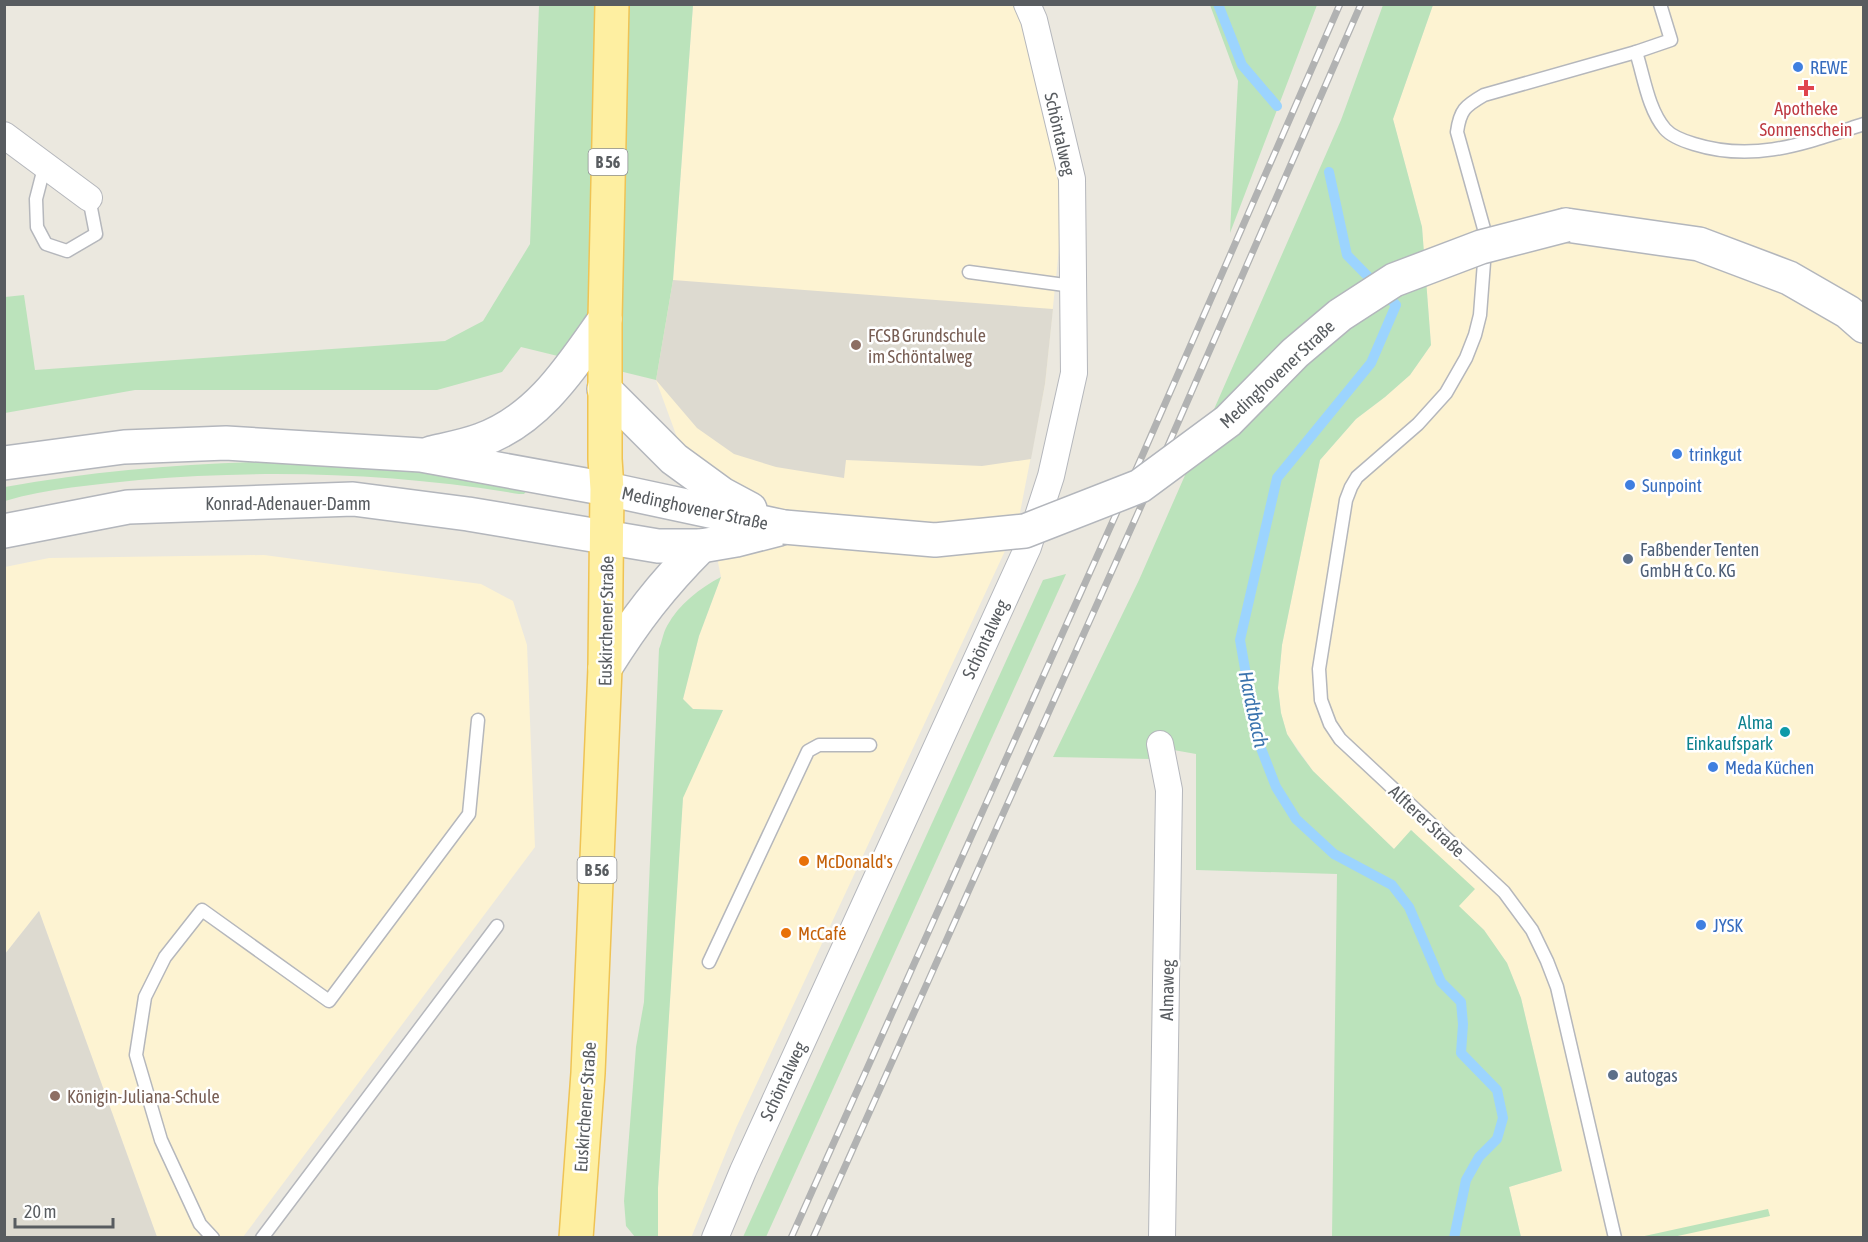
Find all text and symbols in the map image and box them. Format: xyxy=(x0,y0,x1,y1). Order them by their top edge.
place label: REWE xyxy=(1810,57,1848,78)
marker: REWE xyxy=(1791,60,1805,74)
marker: Apotheke Sonnenschein xyxy=(1799,81,1813,95)
street label: Schöntalweg xyxy=(1040,90,1080,178)
place label: Apotheke Sonnenschein xyxy=(1759,98,1853,140)
road number: B 56 xyxy=(588,149,628,175)
street label: Medinghovener Straße xyxy=(1215,315,1339,433)
place label: FCSB Grundschule im Schöntalweg xyxy=(868,325,986,367)
marker: FCSB Grundschule im Schöntalweg xyxy=(849,338,863,352)
place label: trinkgut xyxy=(1689,444,1742,465)
marker: trinkgut xyxy=(1670,447,1684,461)
place label: Sunpoint xyxy=(1642,475,1702,496)
marker: Sunpoint xyxy=(1623,478,1637,492)
street label: Medinghovener Straße xyxy=(620,482,770,534)
street label: Konrad-Adenauer-Damm xyxy=(205,493,371,514)
place label: Faßbender Tenten GmbH & Co. KG xyxy=(1640,539,1759,581)
marker: Faßbender Tenten GmbH & Co. KG xyxy=(1621,552,1635,566)
street label: Euskirchener Straße xyxy=(594,556,618,686)
street label: Schöntalweg xyxy=(958,596,1013,682)
water label: Hardtbach xyxy=(1235,669,1273,750)
place label: Alma Einkaufspark xyxy=(1686,712,1773,754)
marker: Alma Einkaufspark xyxy=(1778,725,1792,739)
place label: Meda Küchen xyxy=(1725,757,1814,778)
marker: Meda Küchen xyxy=(1706,760,1720,774)
street label: Alfterer Straße xyxy=(1385,781,1469,861)
place label: McDonald's xyxy=(816,851,893,872)
marker: McDonald's xyxy=(797,854,811,868)
road number: B 56 xyxy=(578,857,616,883)
place label: JYSK xyxy=(1713,915,1743,936)
marker: JYSK xyxy=(1694,918,1708,932)
place label: McCafé xyxy=(798,923,846,944)
marker: McCafé xyxy=(779,926,793,940)
street label: Almaweg xyxy=(1156,959,1178,1021)
street label: Schöntalweg xyxy=(756,1038,811,1124)
street label: Euskirchener Straße xyxy=(570,1041,600,1173)
place label: autogas xyxy=(1625,1065,1678,1086)
marker: autogas xyxy=(1606,1068,1620,1082)
place label: Königin-Juliana-Schule xyxy=(67,1086,220,1107)
marker: Königin-Juliana-Schule xyxy=(48,1089,62,1103)
scale bar xyxy=(15,1191,112,1229)
text: 20 m xyxy=(24,1201,56,1222)

